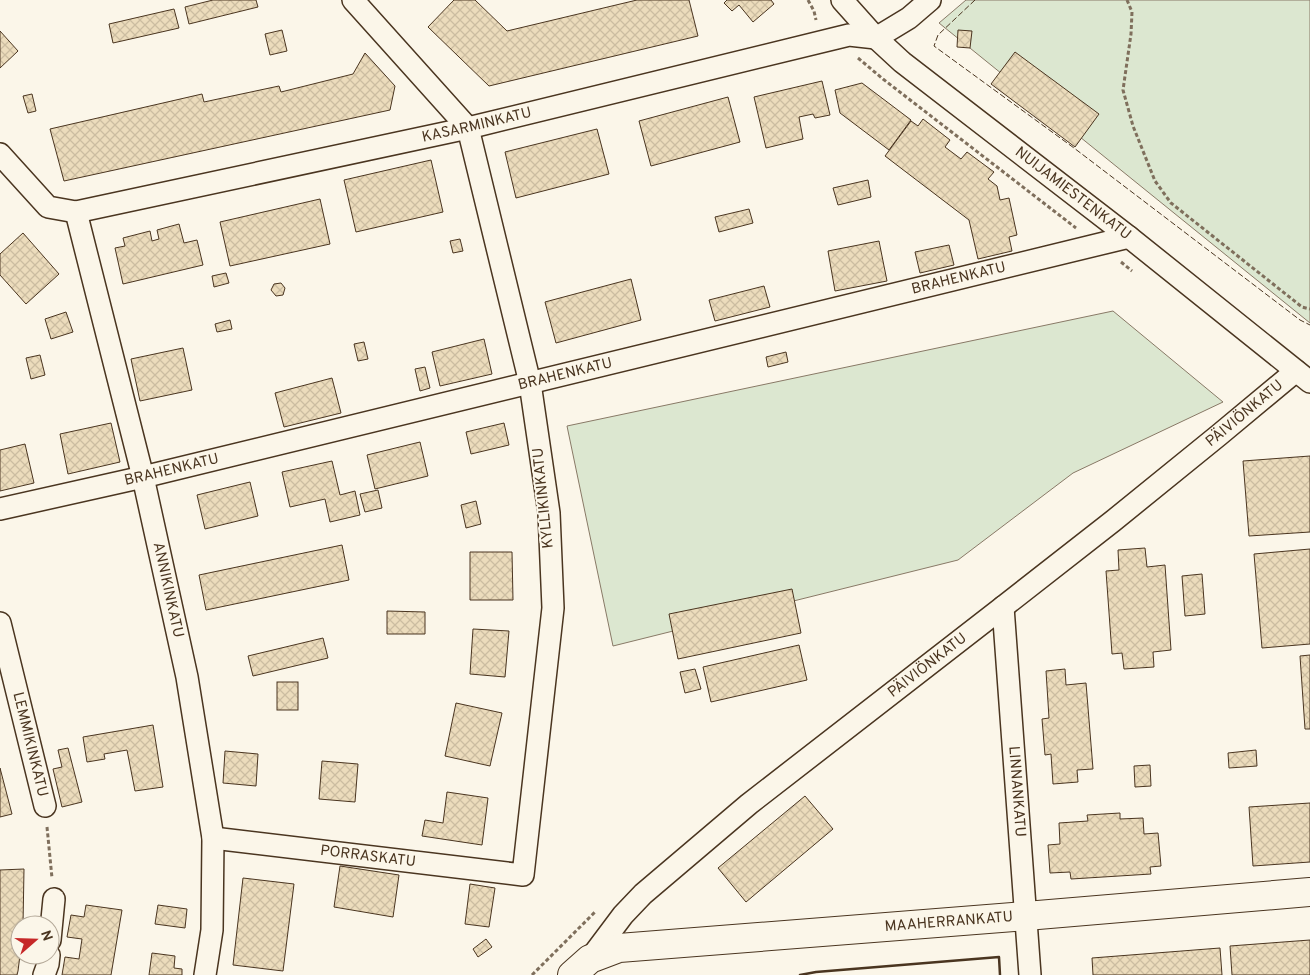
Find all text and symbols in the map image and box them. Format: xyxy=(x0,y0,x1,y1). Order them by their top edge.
street label: KASARMINKATU xyxy=(420,103,534,147)
street label: NUIJAMIESTENKATU xyxy=(1011,143,1135,244)
street label: BRAHENKATU xyxy=(909,258,1008,299)
street label: BRAHENKATU xyxy=(516,354,614,395)
street label: PÄIVIÖNKATU xyxy=(1202,376,1287,451)
street label: KYLLIKINKATU xyxy=(529,447,559,549)
street label: BRAHENKATU xyxy=(123,449,221,490)
street label: ANNIKINKATU xyxy=(148,540,188,639)
street label: PÄIVIÖNKATU xyxy=(884,629,971,702)
street label: LEMMIKINKATU xyxy=(8,690,52,799)
street label: LINNANKATU xyxy=(1004,745,1029,838)
street label: PORRASKATU xyxy=(319,841,417,872)
street label: MAAHERRANKATU xyxy=(884,908,1014,937)
north arrow xyxy=(10,915,60,965)
text: N xyxy=(36,928,56,944)

